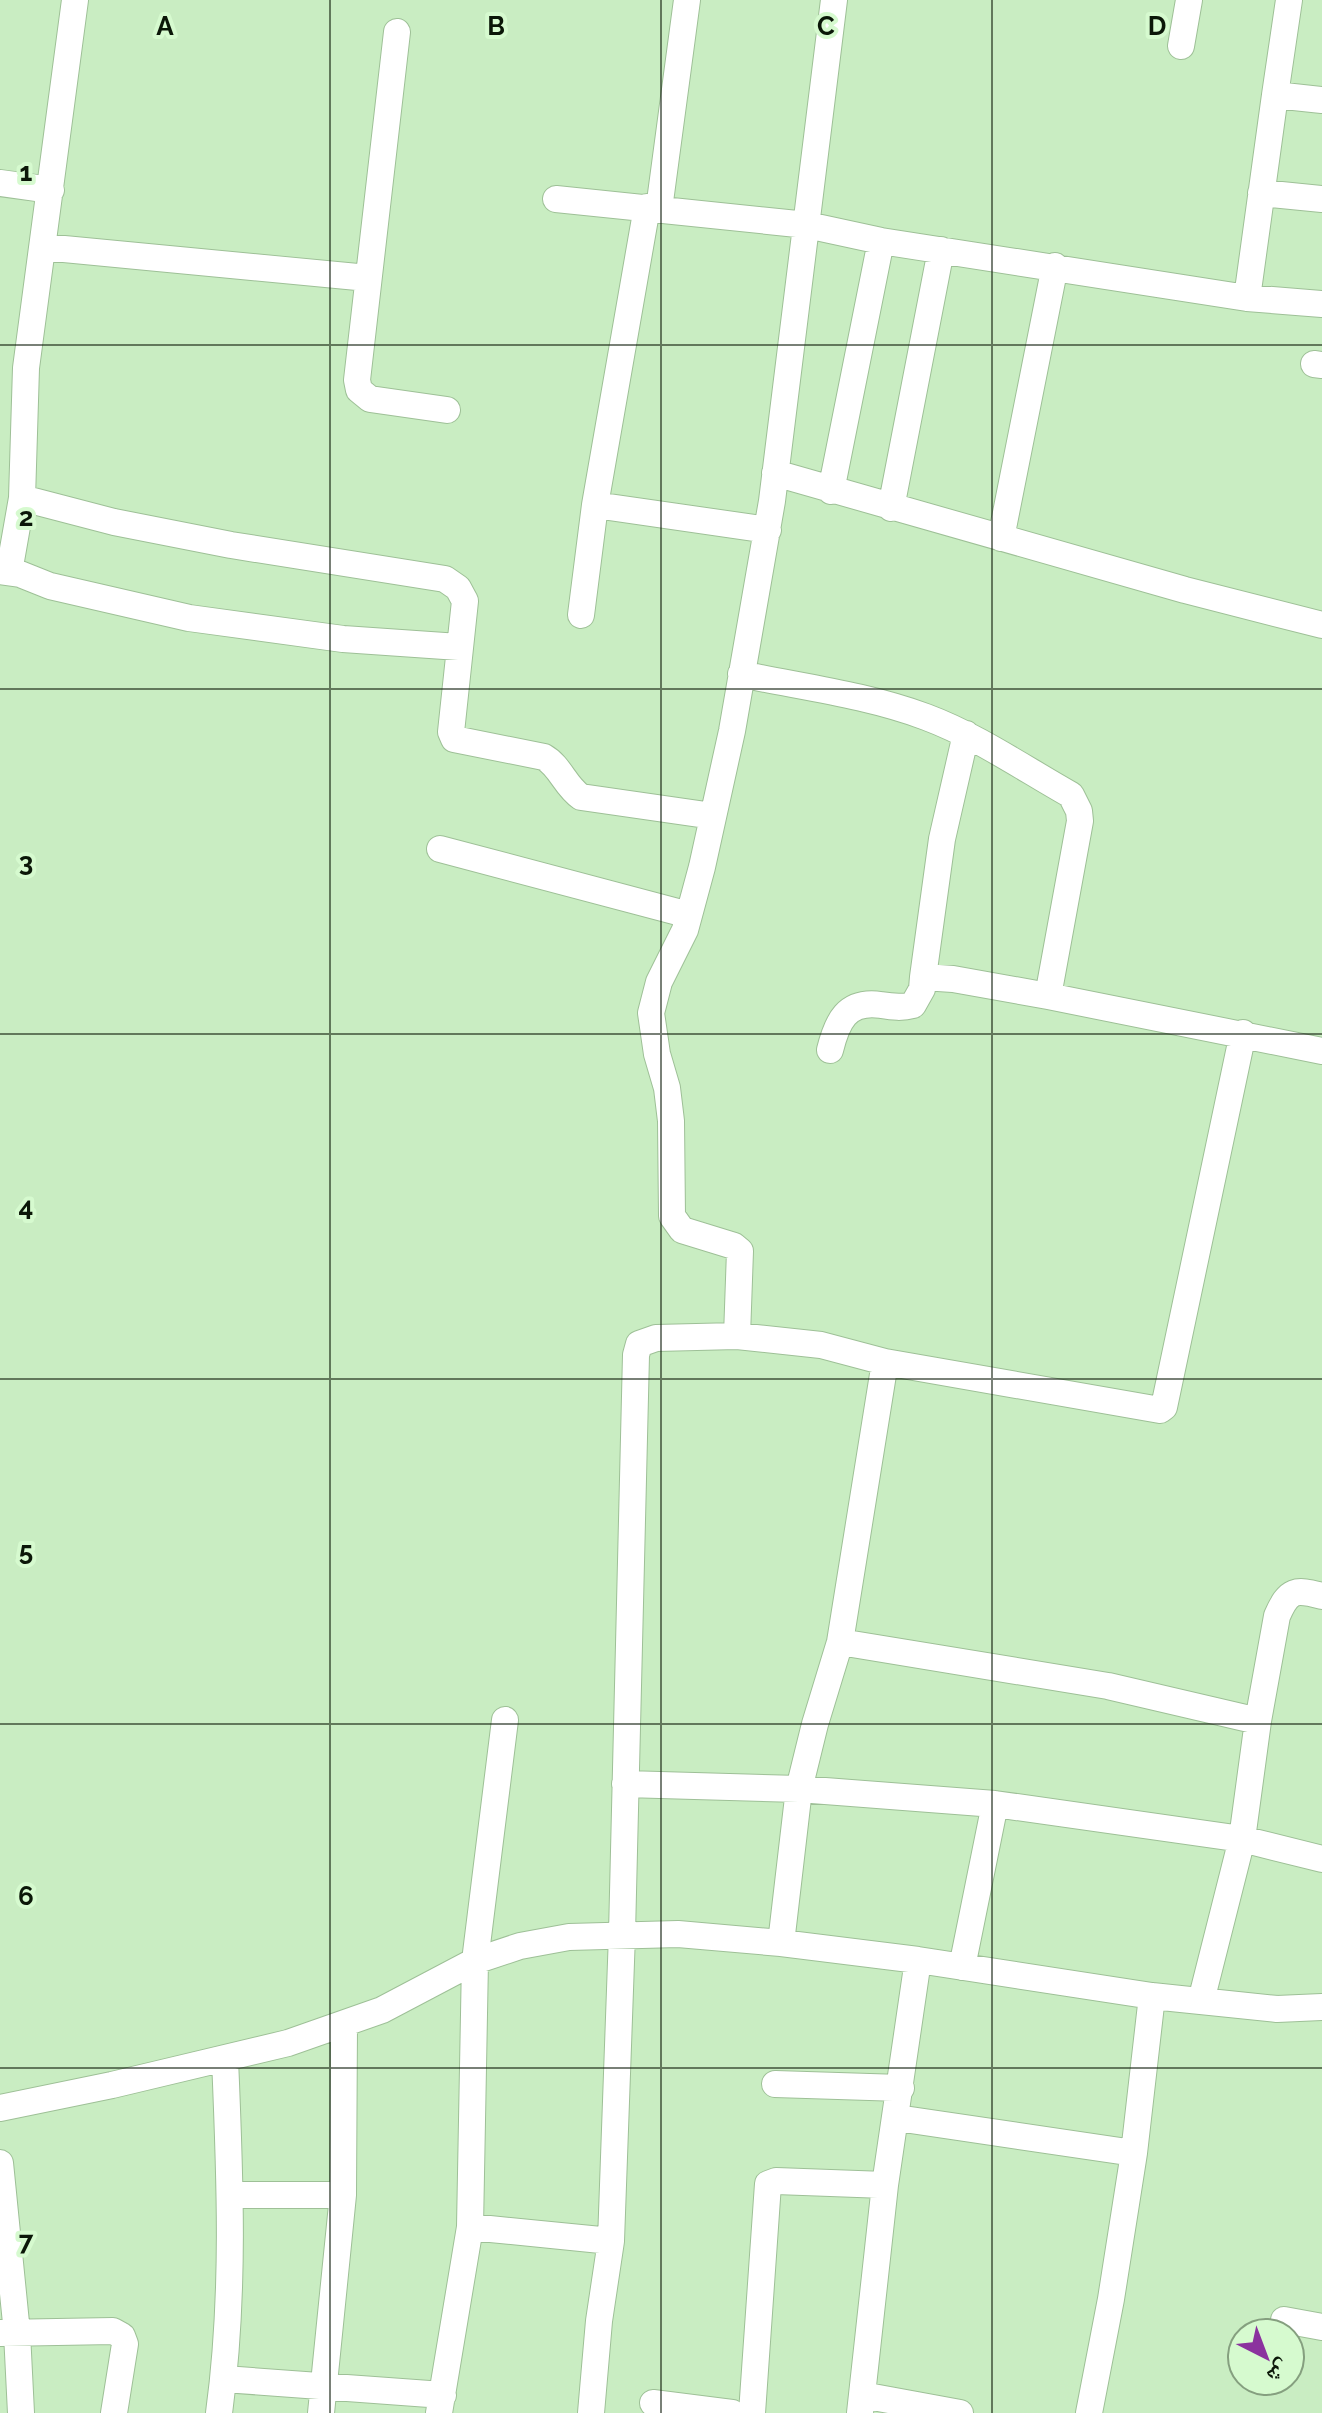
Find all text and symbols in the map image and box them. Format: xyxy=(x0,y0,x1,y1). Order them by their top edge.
text: A xyxy=(156,11,174,41)
text: B xyxy=(487,11,505,41)
text: C xyxy=(817,11,835,41)
text: D xyxy=(1148,11,1166,41)
text: 1 xyxy=(20,157,33,187)
text: 2 xyxy=(19,502,33,532)
text: 3 xyxy=(19,847,33,877)
text: 4 xyxy=(19,1192,33,1222)
text: 5 xyxy=(19,1536,33,1566)
text: 6 xyxy=(18,1881,34,1911)
text: 7 xyxy=(19,2226,34,2256)
north arrow xyxy=(1226,2317,1306,2397)
text: ش xyxy=(1261,2354,1297,2389)

